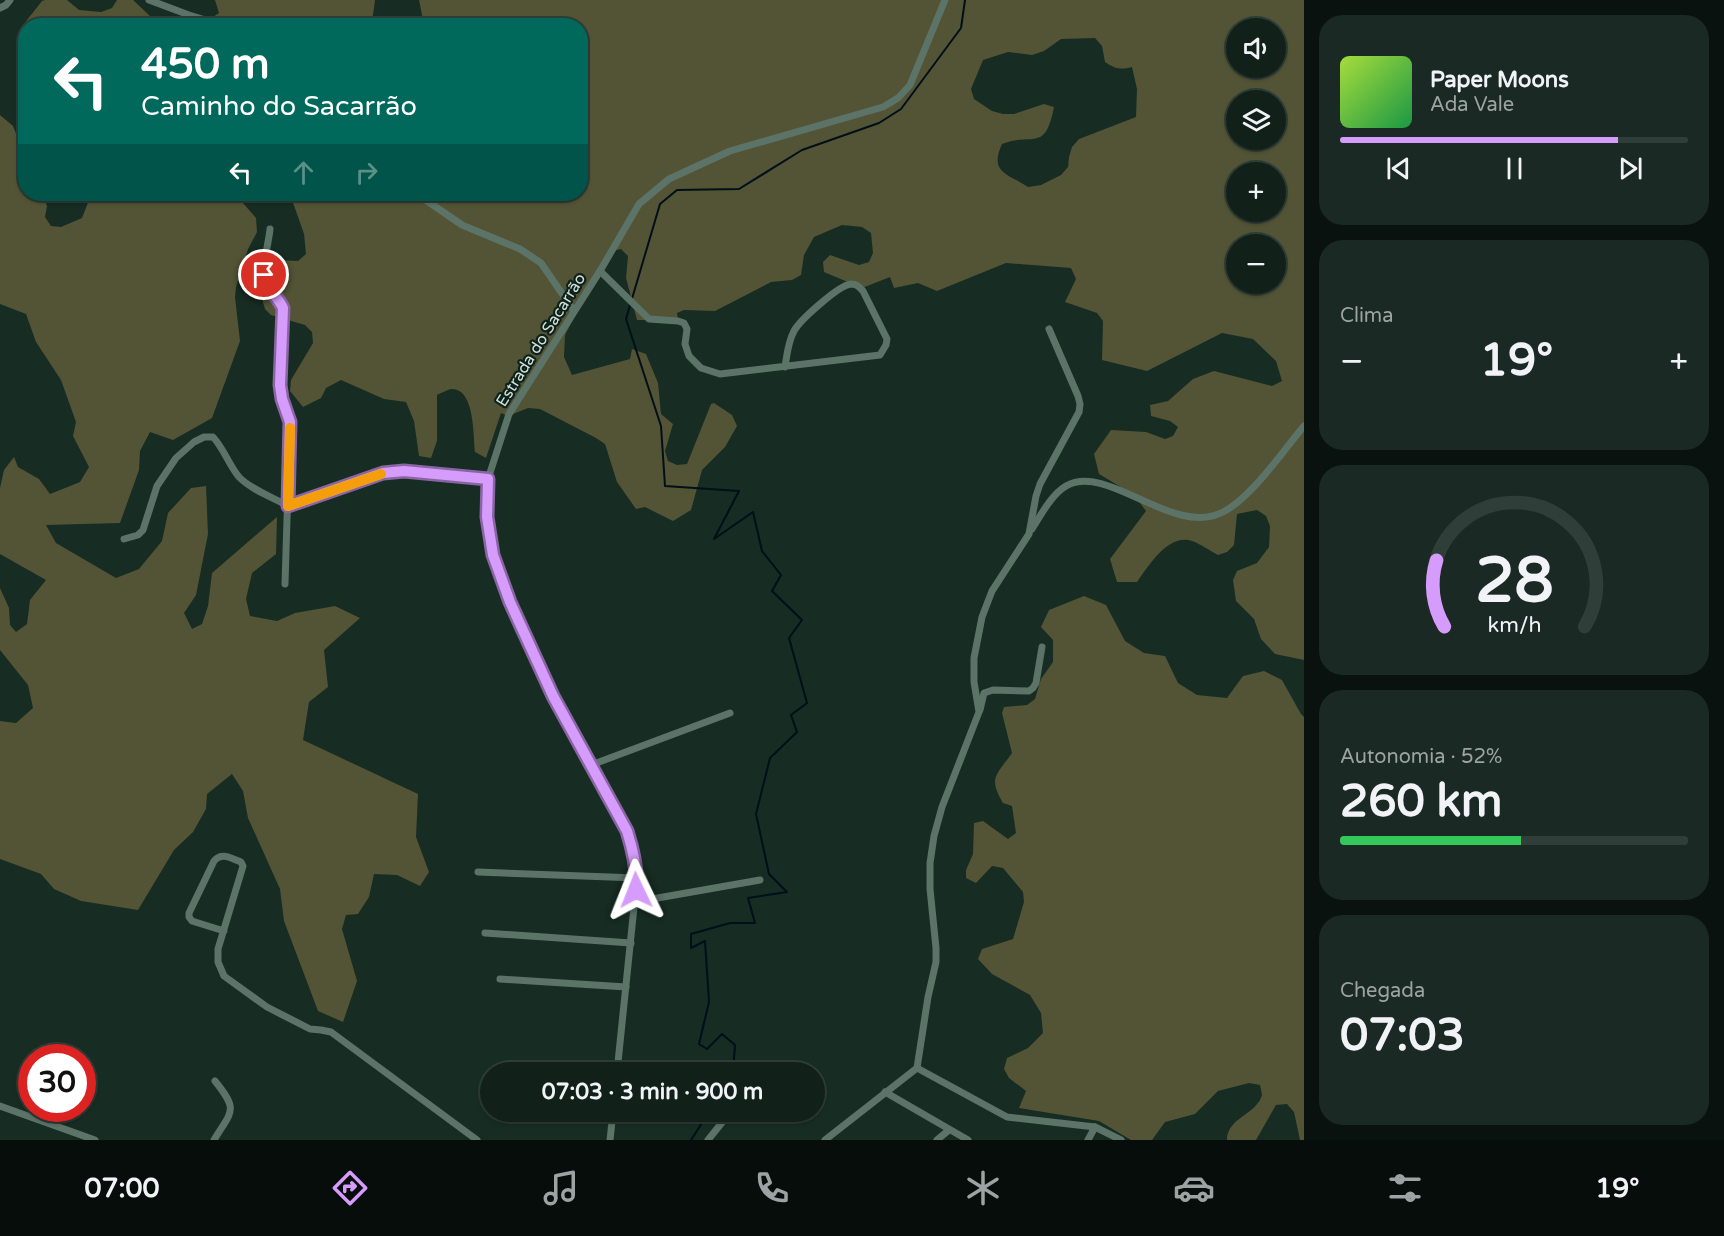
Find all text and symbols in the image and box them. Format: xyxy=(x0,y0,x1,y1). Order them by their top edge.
map controls xyxy=(1226,18,1286,294)
button: sound xyxy=(1226,18,1286,78)
text: 450 m xyxy=(141,39,270,90)
icon: left xyxy=(42,42,120,120)
text: Paper Moons xyxy=(1430,67,1569,93)
text: Caminho do Sacarrão xyxy=(141,90,417,123)
button: layers xyxy=(1226,90,1286,150)
text: Ada Vale xyxy=(1430,93,1514,117)
icon: previous xyxy=(1382,152,1415,185)
icon: pause xyxy=(1498,152,1531,185)
icon: next xyxy=(1614,152,1647,185)
icon: left xyxy=(224,156,257,189)
icon: ahead xyxy=(287,156,320,189)
icon: right xyxy=(350,156,383,189)
button: + xyxy=(1226,162,1286,222)
button: − xyxy=(1226,234,1286,294)
pin xyxy=(238,249,289,300)
icon: arrive xyxy=(247,258,280,291)
street label: Estrada do Sacarrão xyxy=(492,270,590,410)
text: Clima xyxy=(1340,304,1393,328)
text: 19° xyxy=(1480,334,1553,388)
text: − xyxy=(1340,342,1364,381)
text: + xyxy=(1669,342,1688,381)
text: 28 xyxy=(1475,544,1553,619)
text: km/h xyxy=(1487,612,1541,638)
text: Autonomia · 52% xyxy=(1340,745,1502,769)
text: 260 km xyxy=(1340,775,1502,829)
position arrow xyxy=(604,858,668,922)
text: Chegada xyxy=(1340,979,1425,1003)
text: 07:03 xyxy=(1340,1009,1465,1063)
speed limit sign: 30 xyxy=(18,1044,96,1122)
text: 07:03 · 3 min · 900 m xyxy=(542,1079,763,1105)
icon: directions xyxy=(329,1167,371,1209)
icon: music xyxy=(540,1167,582,1209)
icon: phone xyxy=(751,1167,793,1209)
icon: climate xyxy=(962,1167,1004,1209)
icon: car xyxy=(1173,1167,1215,1209)
icon: filters xyxy=(1384,1167,1426,1209)
text: 07:00 xyxy=(85,1172,159,1205)
text: 19° xyxy=(1595,1172,1639,1205)

